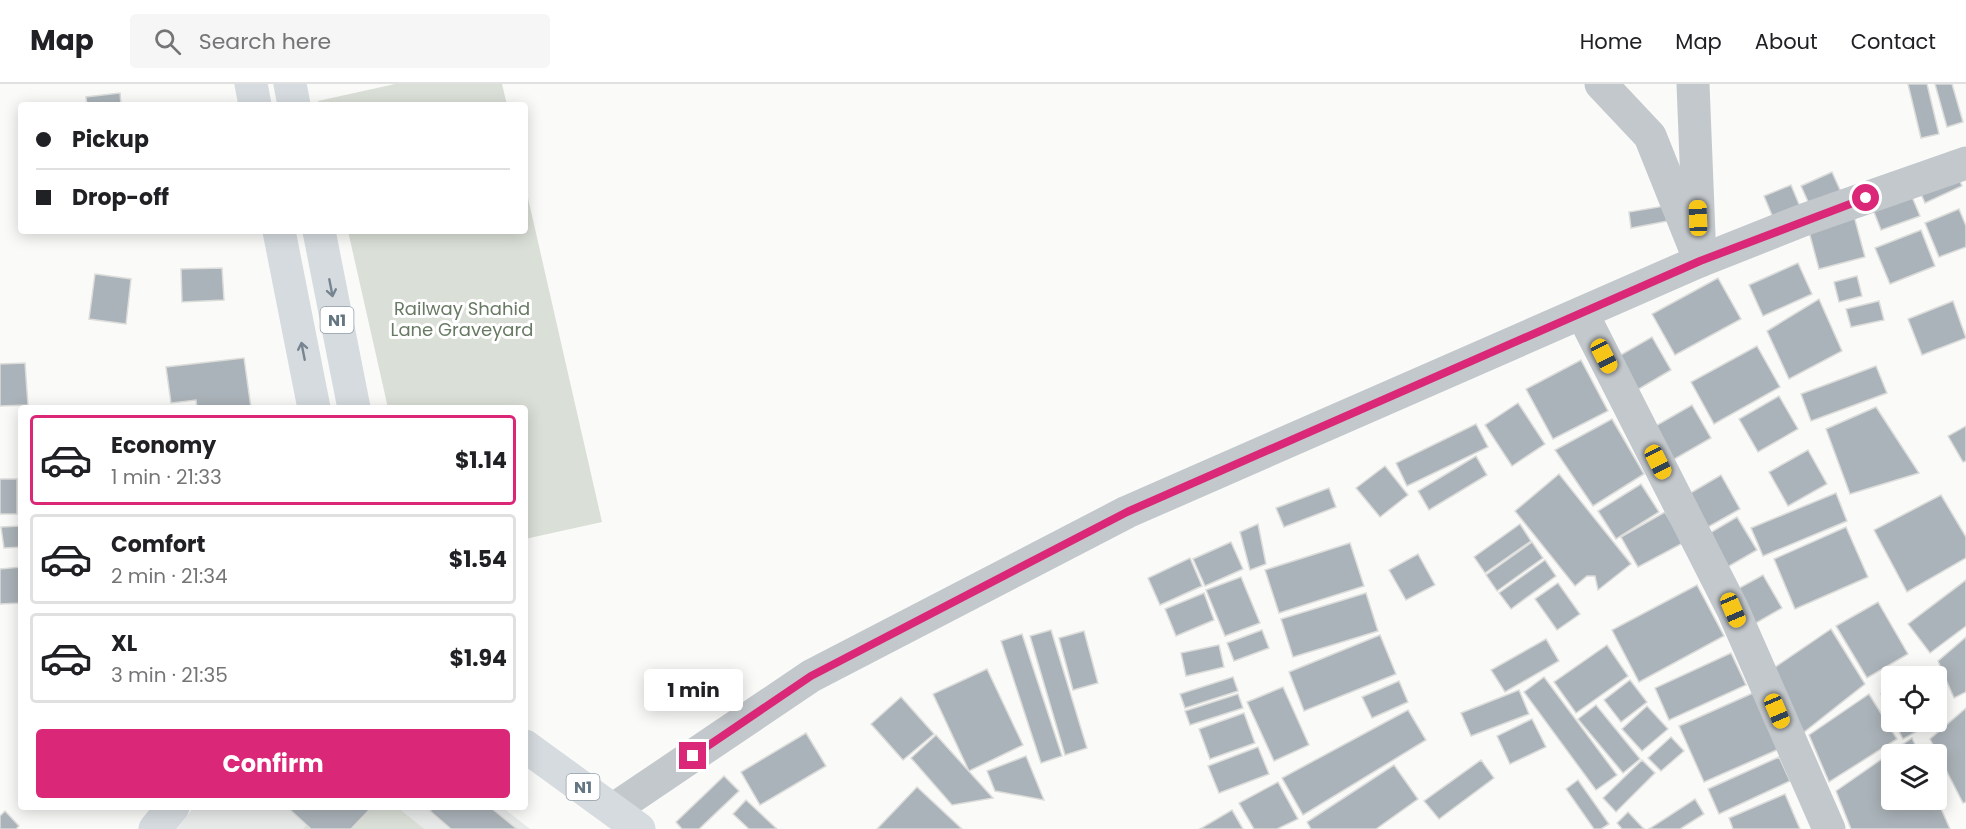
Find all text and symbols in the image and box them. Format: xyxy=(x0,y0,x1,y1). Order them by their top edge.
search box xyxy=(130,14,550,68)
text: Map xyxy=(30,21,94,60)
icon: search xyxy=(151,25,184,58)
text: Search here xyxy=(199,26,331,57)
text: Home xyxy=(1580,27,1642,56)
text: Map xyxy=(1675,27,1722,56)
text: About xyxy=(1755,27,1818,56)
text: Contact xyxy=(1851,27,1936,56)
text: Pickup xyxy=(72,124,149,155)
text: Drop-off xyxy=(72,182,169,213)
route start xyxy=(1852,184,1879,211)
car xyxy=(1688,200,1708,236)
one-way arrow xyxy=(325,279,337,298)
park label: Railway Shahid Lane Graveyard xyxy=(391,296,533,342)
road number: N1 xyxy=(320,307,354,333)
car xyxy=(1588,336,1620,376)
one-way arrow xyxy=(297,341,308,361)
text: Economy xyxy=(111,430,216,461)
icon: car xyxy=(39,433,93,487)
car xyxy=(1642,442,1674,482)
text: $1.14 xyxy=(455,445,507,476)
text: 1 min · 21:33 xyxy=(111,463,222,491)
text: Comfort xyxy=(111,529,205,560)
icon: car xyxy=(39,532,93,586)
text: $1.54 xyxy=(449,544,507,575)
text: 2 min · 21:34 xyxy=(111,562,228,590)
car xyxy=(1718,590,1748,630)
text: XL xyxy=(111,628,137,659)
icon: car xyxy=(39,631,93,685)
text: $1.94 xyxy=(450,643,507,674)
text: 3 min · 21:35 xyxy=(111,661,228,689)
map controls xyxy=(1881,666,1947,810)
button: locate xyxy=(1881,666,1947,732)
callout: 1 min xyxy=(644,669,742,711)
text: 1 min xyxy=(667,676,720,704)
car xyxy=(1762,691,1792,731)
button: Confirm xyxy=(36,729,510,798)
route end xyxy=(679,742,706,769)
button: layers xyxy=(1881,744,1947,810)
road number: N1 xyxy=(566,774,600,800)

